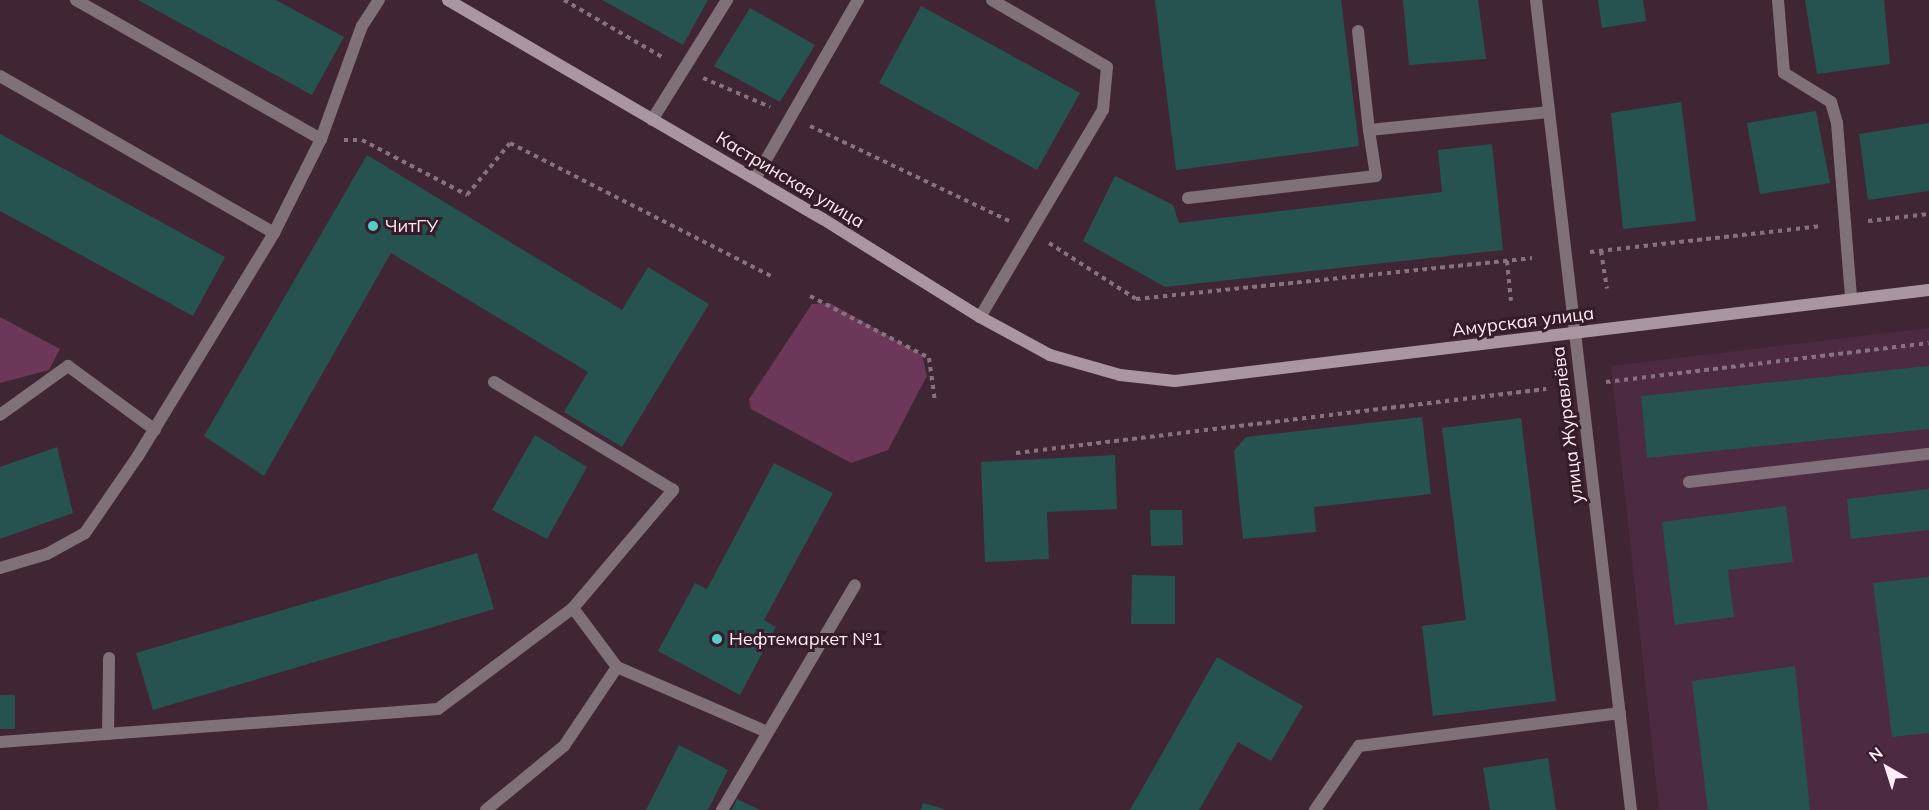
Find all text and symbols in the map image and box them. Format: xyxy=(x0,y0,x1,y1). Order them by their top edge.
street label: Кастринская улица xyxy=(712,127,868,233)
place label: ЧитГУ xyxy=(385,215,438,237)
marker: ЧитГУ xyxy=(366,219,380,233)
street label: Амурская улица xyxy=(1451,303,1595,341)
street label: улица Журавлёва xyxy=(1548,345,1588,505)
place label: Нефтемаркет №1 xyxy=(729,628,883,650)
marker: Нефтемаркет №1 xyxy=(710,632,724,646)
north arrow xyxy=(1857,738,1917,798)
text: N xyxy=(1865,742,1887,766)

